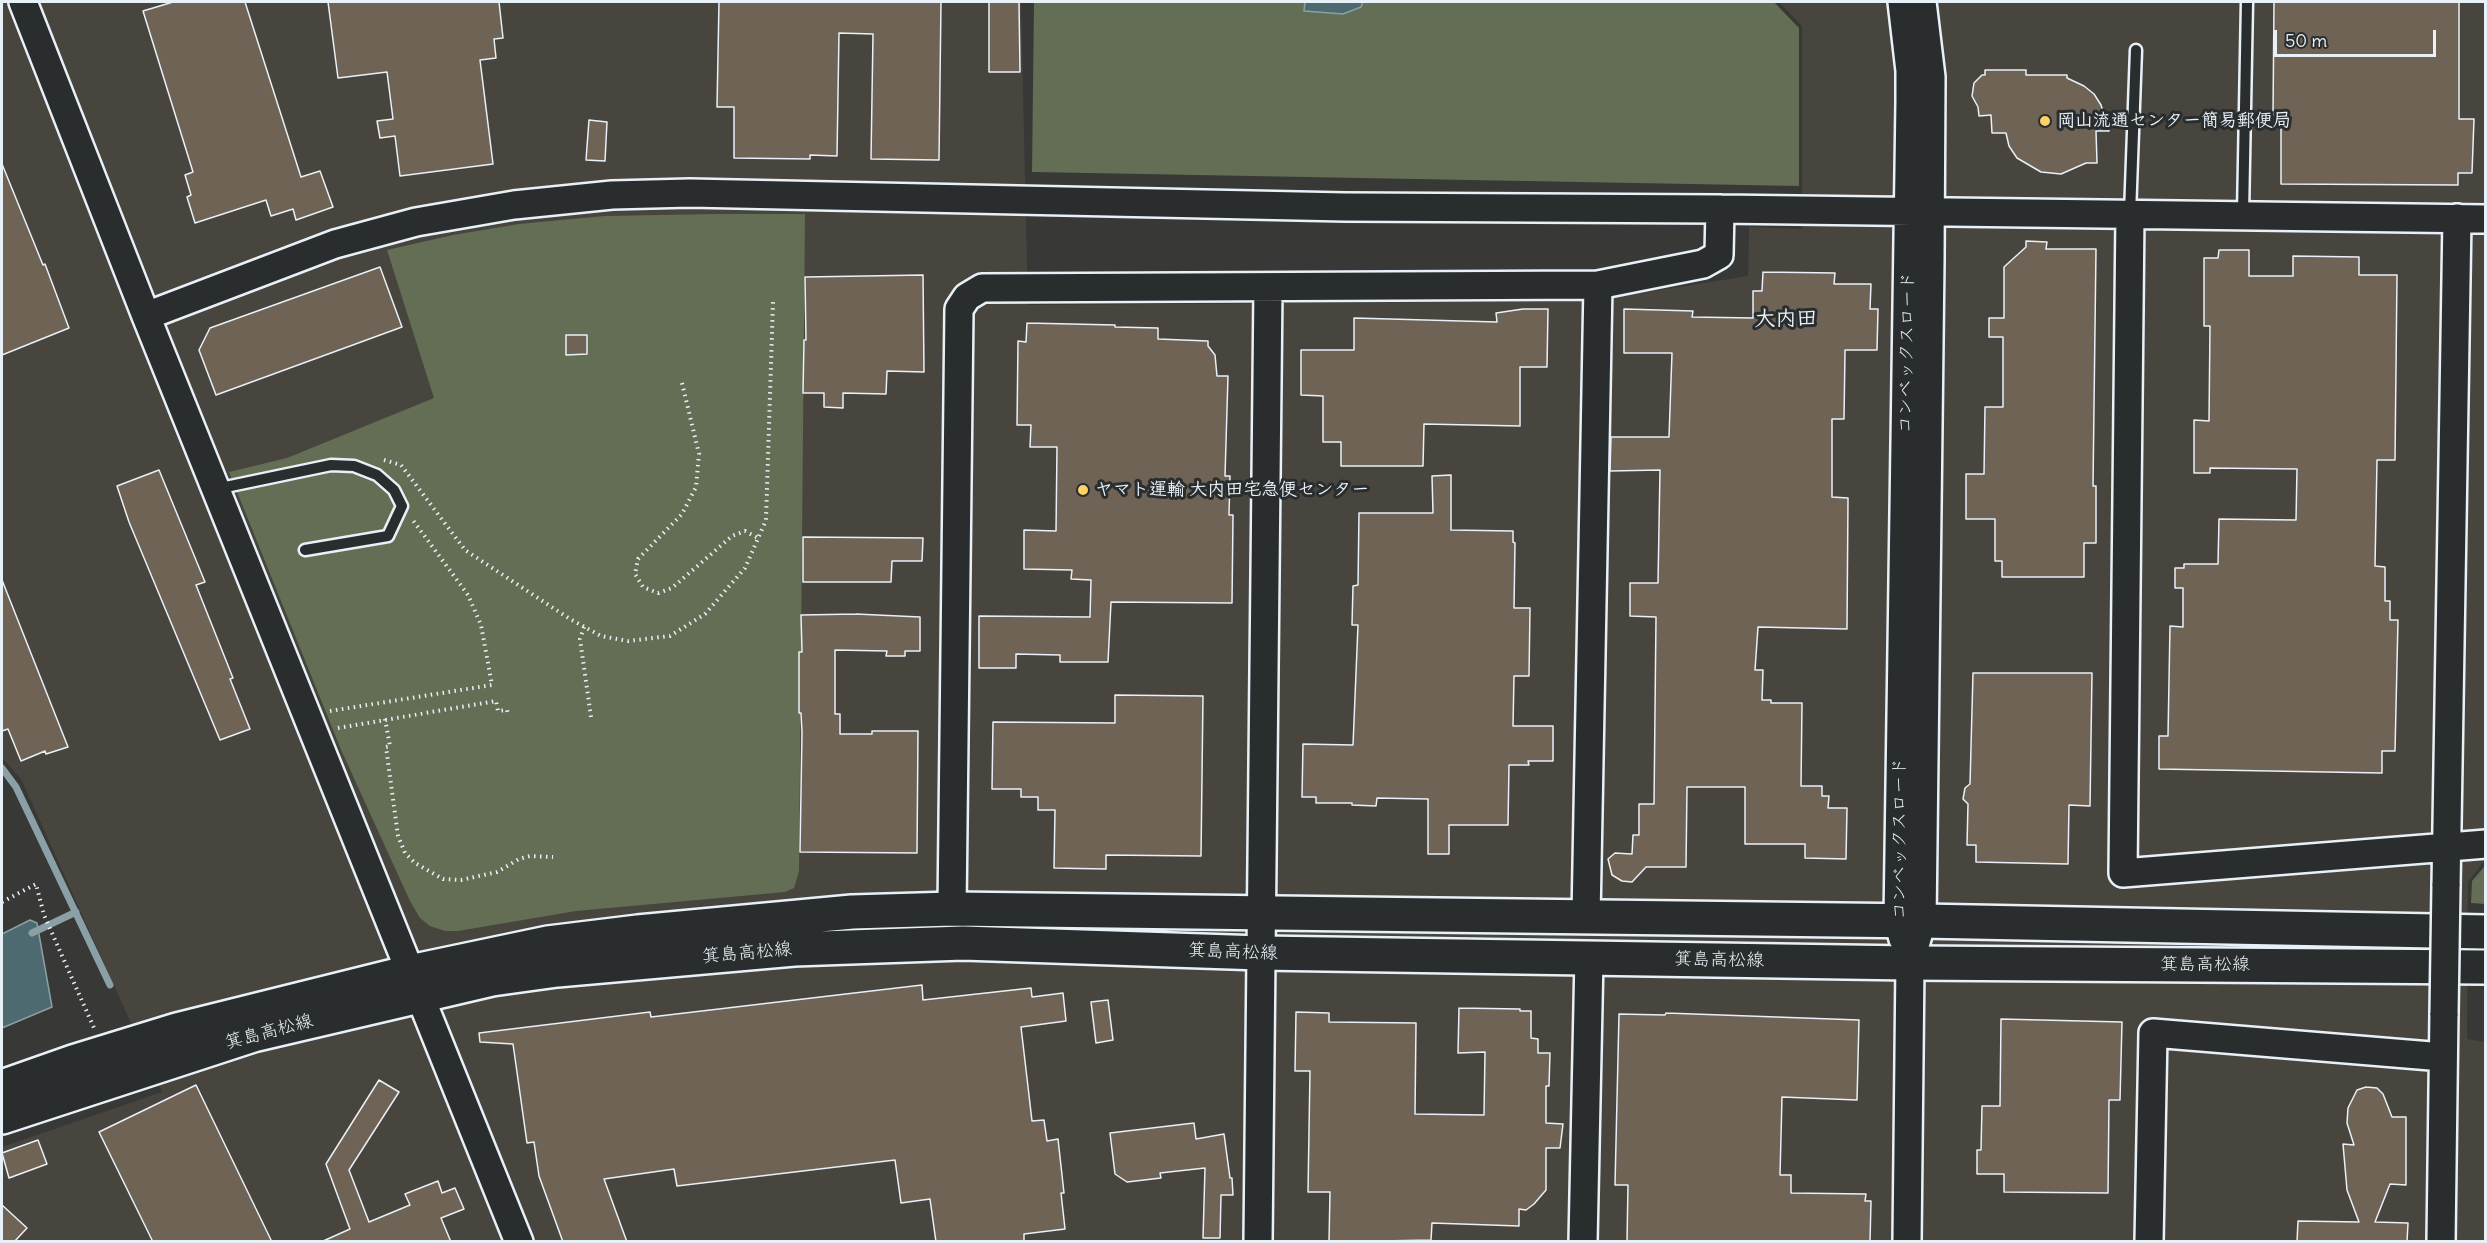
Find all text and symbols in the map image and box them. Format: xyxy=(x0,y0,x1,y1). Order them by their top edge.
scale bar xyxy=(2277,18,2439,56)
text: 50 m xyxy=(2285,29,2327,52)
place label: 岡山流通センター簡易郵便局 xyxy=(2057,110,2291,132)
marker: 岡山流通センター簡易郵便局 xyxy=(2038,114,2052,128)
street label: コンベックスロード xyxy=(1895,272,1919,434)
district label: 大内田 xyxy=(1755,306,1817,332)
place label: ヤマト運輸 大内田宅急便センター xyxy=(1095,479,1369,501)
marker: ヤマト運輸 大内田宅急便センター xyxy=(1076,483,1090,497)
street label: コンベックスロード xyxy=(1889,758,1911,920)
street label: 箕島高松線 xyxy=(701,938,793,968)
street label: 箕島高松線 xyxy=(1188,940,1278,964)
street label: 箕島高松線 xyxy=(1674,948,1764,972)
street label: 箕島高松線 xyxy=(2160,954,2250,976)
street label: 箕島高松線 xyxy=(223,1010,315,1054)

